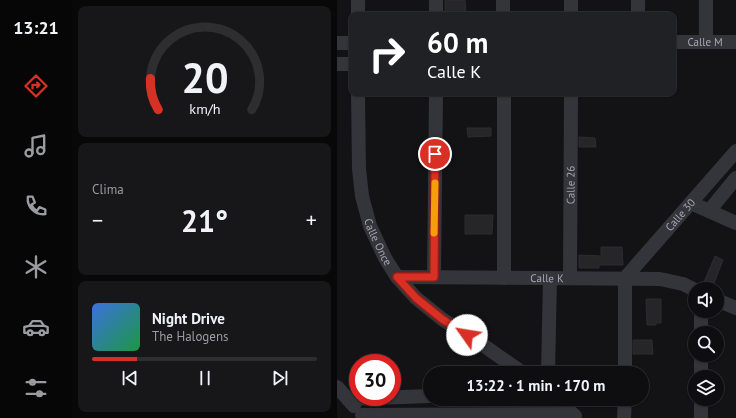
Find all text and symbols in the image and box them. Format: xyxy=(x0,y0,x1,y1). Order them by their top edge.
text: 13:21 xyxy=(13,16,59,39)
text: 60 m xyxy=(427,24,488,61)
icon: right xyxy=(361,28,413,80)
street label: Calle M xyxy=(687,35,723,49)
text: 20 xyxy=(181,50,228,103)
text: Calle K xyxy=(427,60,481,83)
icon: directions xyxy=(22,72,50,100)
text: km/h xyxy=(189,98,220,117)
icon: music xyxy=(22,132,50,160)
pin xyxy=(418,137,452,171)
icon: arrive xyxy=(424,143,446,165)
street label: Calle 26 xyxy=(563,166,578,204)
text: Clima xyxy=(92,181,124,198)
icon: phone xyxy=(22,192,50,220)
street label: Calle 30 xyxy=(662,196,698,234)
text: 21° xyxy=(181,201,228,240)
text: − xyxy=(92,206,103,234)
text: + xyxy=(306,206,317,234)
street label: Calle Once xyxy=(361,217,395,269)
icon: climate xyxy=(22,253,50,281)
street label: Calle K xyxy=(530,271,564,285)
map controls xyxy=(688,282,724,406)
button: sound xyxy=(688,282,724,318)
text: Night Drive xyxy=(152,309,225,328)
icon: car xyxy=(22,313,50,341)
position arrow xyxy=(446,314,488,356)
button: search xyxy=(688,326,724,362)
text: The Halogens xyxy=(152,328,229,345)
speed limit sign: 30 xyxy=(349,354,401,406)
icon: previous xyxy=(119,367,141,389)
icon: pause xyxy=(194,367,216,389)
icon: next xyxy=(269,367,291,389)
button: layers xyxy=(688,370,724,406)
icon: filters xyxy=(22,374,50,402)
text: 13:22 · 1 min · 170 m xyxy=(467,376,605,395)

